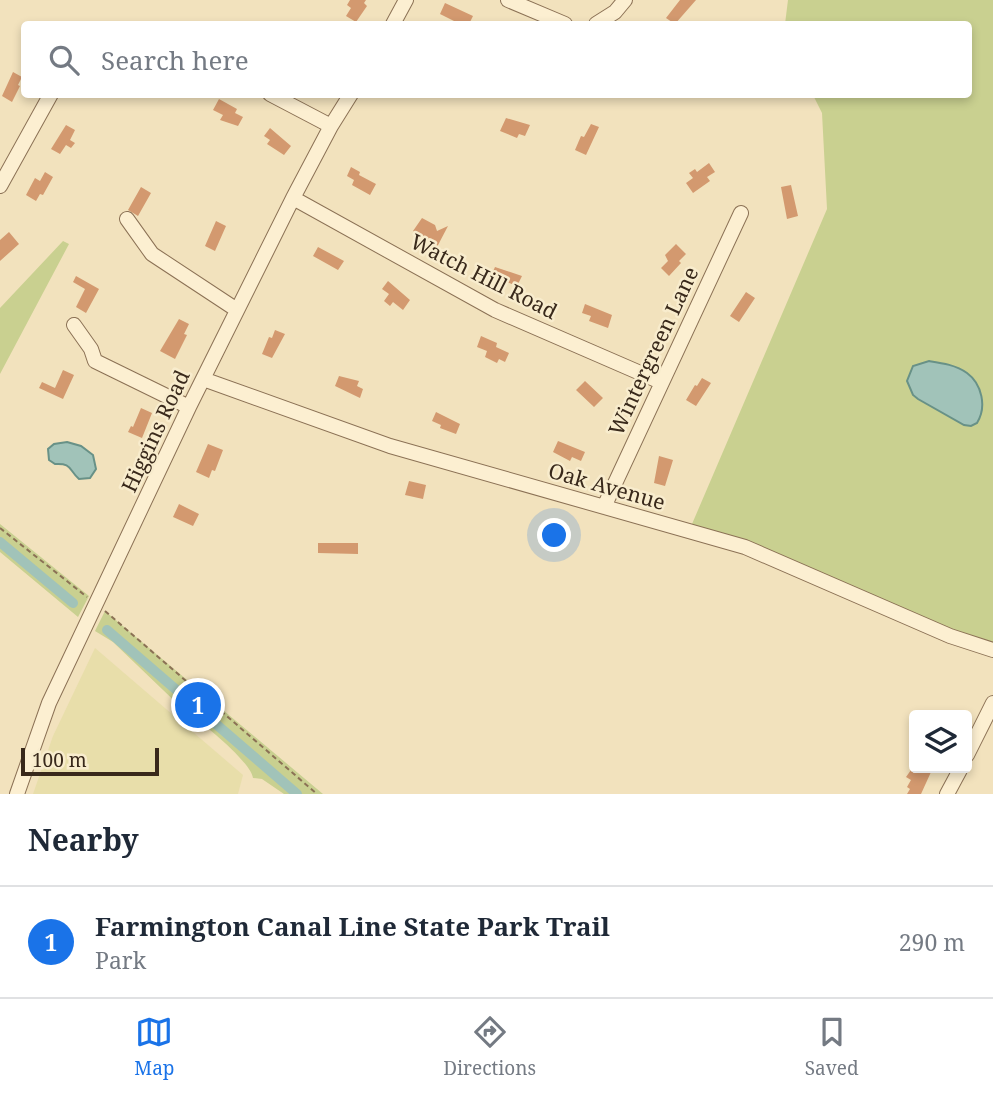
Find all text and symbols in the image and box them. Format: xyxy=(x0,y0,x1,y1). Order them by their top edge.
search box xyxy=(21,21,972,98)
icon: search xyxy=(45,41,83,79)
text: Search here xyxy=(101,42,249,78)
street label: Watch Hill Road xyxy=(406,227,562,325)
street label: Wintergreen Lane xyxy=(602,262,704,440)
street label: Higgins Road xyxy=(114,365,196,497)
street label: Oak Avenue xyxy=(545,456,669,516)
your location xyxy=(537,518,571,552)
pin: 1 xyxy=(175,679,221,731)
map controls xyxy=(909,710,972,773)
button: layers xyxy=(909,710,972,773)
scale bar xyxy=(21,745,159,777)
text: 100 m xyxy=(32,747,87,773)
text: Nearby xyxy=(28,819,139,860)
text: Farmington Canal Line State Park Trail xyxy=(95,908,610,944)
text: 1 xyxy=(45,926,58,958)
text: 290 m xyxy=(899,926,965,958)
text: Park xyxy=(95,944,146,976)
tab: Map xyxy=(134,1013,175,1081)
tab: Directions xyxy=(443,1013,536,1081)
tab: Saved xyxy=(805,1013,859,1081)

